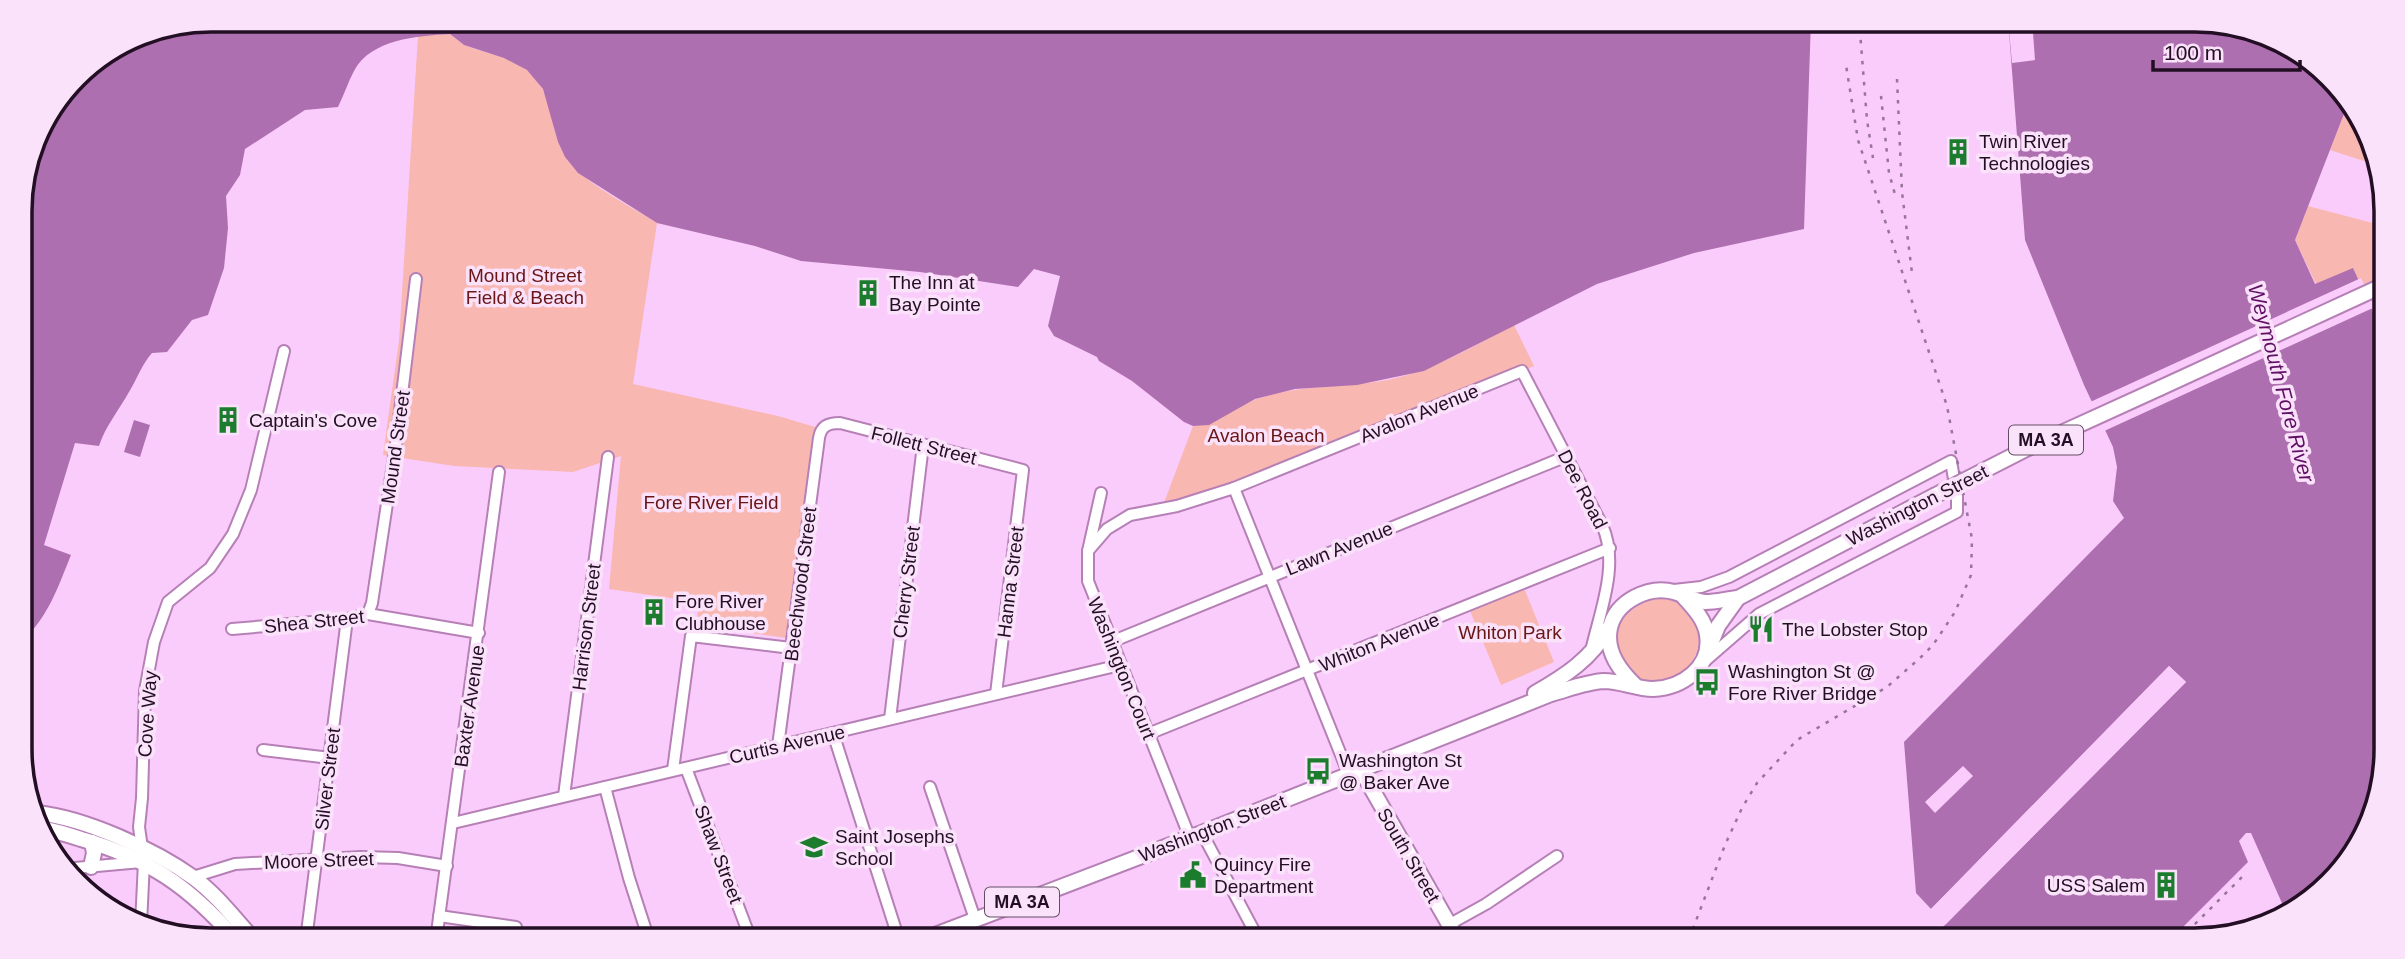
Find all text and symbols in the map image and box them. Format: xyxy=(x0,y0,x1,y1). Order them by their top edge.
scale bar xyxy=(2153,28,2300,72)
text: 100 m xyxy=(2164,41,2222,64)
place label: Twin River Technologies xyxy=(1979,131,2090,174)
building icon: Twin River Technologies xyxy=(1943,137,1973,167)
park label: Mound Street Field & Beach xyxy=(466,265,584,308)
place label: The Inn at Bay Pointe xyxy=(889,272,981,315)
building icon: The Inn at Bay Pointe xyxy=(853,278,883,308)
water label: Weymouth Fore River xyxy=(2244,281,2319,485)
street label: Avalon Avenue xyxy=(1357,380,1482,447)
street label: Mound Street xyxy=(377,388,414,505)
building icon: Captain's Cove xyxy=(213,405,243,435)
place label: Captain's Cove xyxy=(249,410,377,431)
street label: Follett Street xyxy=(869,422,979,469)
park label: Avalon Beach xyxy=(1208,425,1324,446)
road number: MA 3A xyxy=(2009,426,2083,454)
street label: Dee Road xyxy=(1554,446,1611,532)
street label: Washington Street xyxy=(1843,460,1992,550)
park label: Fore River Field xyxy=(643,492,779,513)
street label: Beechwood Street xyxy=(781,505,820,662)
street label: Lawn Avenue xyxy=(1283,517,1396,580)
street label: Cherry Street xyxy=(889,524,924,639)
street label: Hanna Street xyxy=(993,525,1028,639)
street label: Harrison Street xyxy=(568,562,605,692)
place label: Fore River Clubhouse xyxy=(675,591,766,634)
street label: Washington Court xyxy=(1083,594,1160,743)
building icon: Fore River Clubhouse xyxy=(639,597,669,627)
street label: Shea Street xyxy=(263,606,366,637)
street label: Whiton Avenue xyxy=(1316,609,1442,676)
restaurant icon: The Lobster Stop xyxy=(1746,614,1776,644)
place label: The Lobster Stop xyxy=(1782,619,1928,640)
park label: Whiton Park xyxy=(1458,622,1562,643)
street label: Baxter Avenue xyxy=(451,644,488,769)
place label: Washington St @ Fore River Bridge xyxy=(1728,661,1877,704)
bus stop icon: Washington St @ Fore River Bridge xyxy=(1692,667,1722,697)
street label: Cove Way xyxy=(134,669,161,758)
street label: Curtis Avenue xyxy=(727,721,847,768)
street label: Silver Street xyxy=(311,726,344,832)
place label: Washington St @ Baker Ave xyxy=(1339,750,1463,793)
bus stop icon: Washington St @ Baker Ave xyxy=(1303,756,1333,786)
street label: Washington Street xyxy=(1136,791,1289,866)
street label: Shaw Street xyxy=(690,802,747,907)
street label: South Street xyxy=(1373,804,1444,907)
place label: Saint Josephs School xyxy=(835,826,954,869)
school or university icon: Saint Josephs School xyxy=(799,832,829,862)
street label: Moore Street xyxy=(264,848,375,873)
place label: Quincy Fire Department xyxy=(1214,854,1314,897)
public building icon: Quincy Fire Department xyxy=(1178,860,1208,890)
building icon: USS Salem xyxy=(2151,870,2181,900)
place label: USS Salem xyxy=(2047,875,2145,896)
road number: MA 3A xyxy=(985,888,1059,917)

